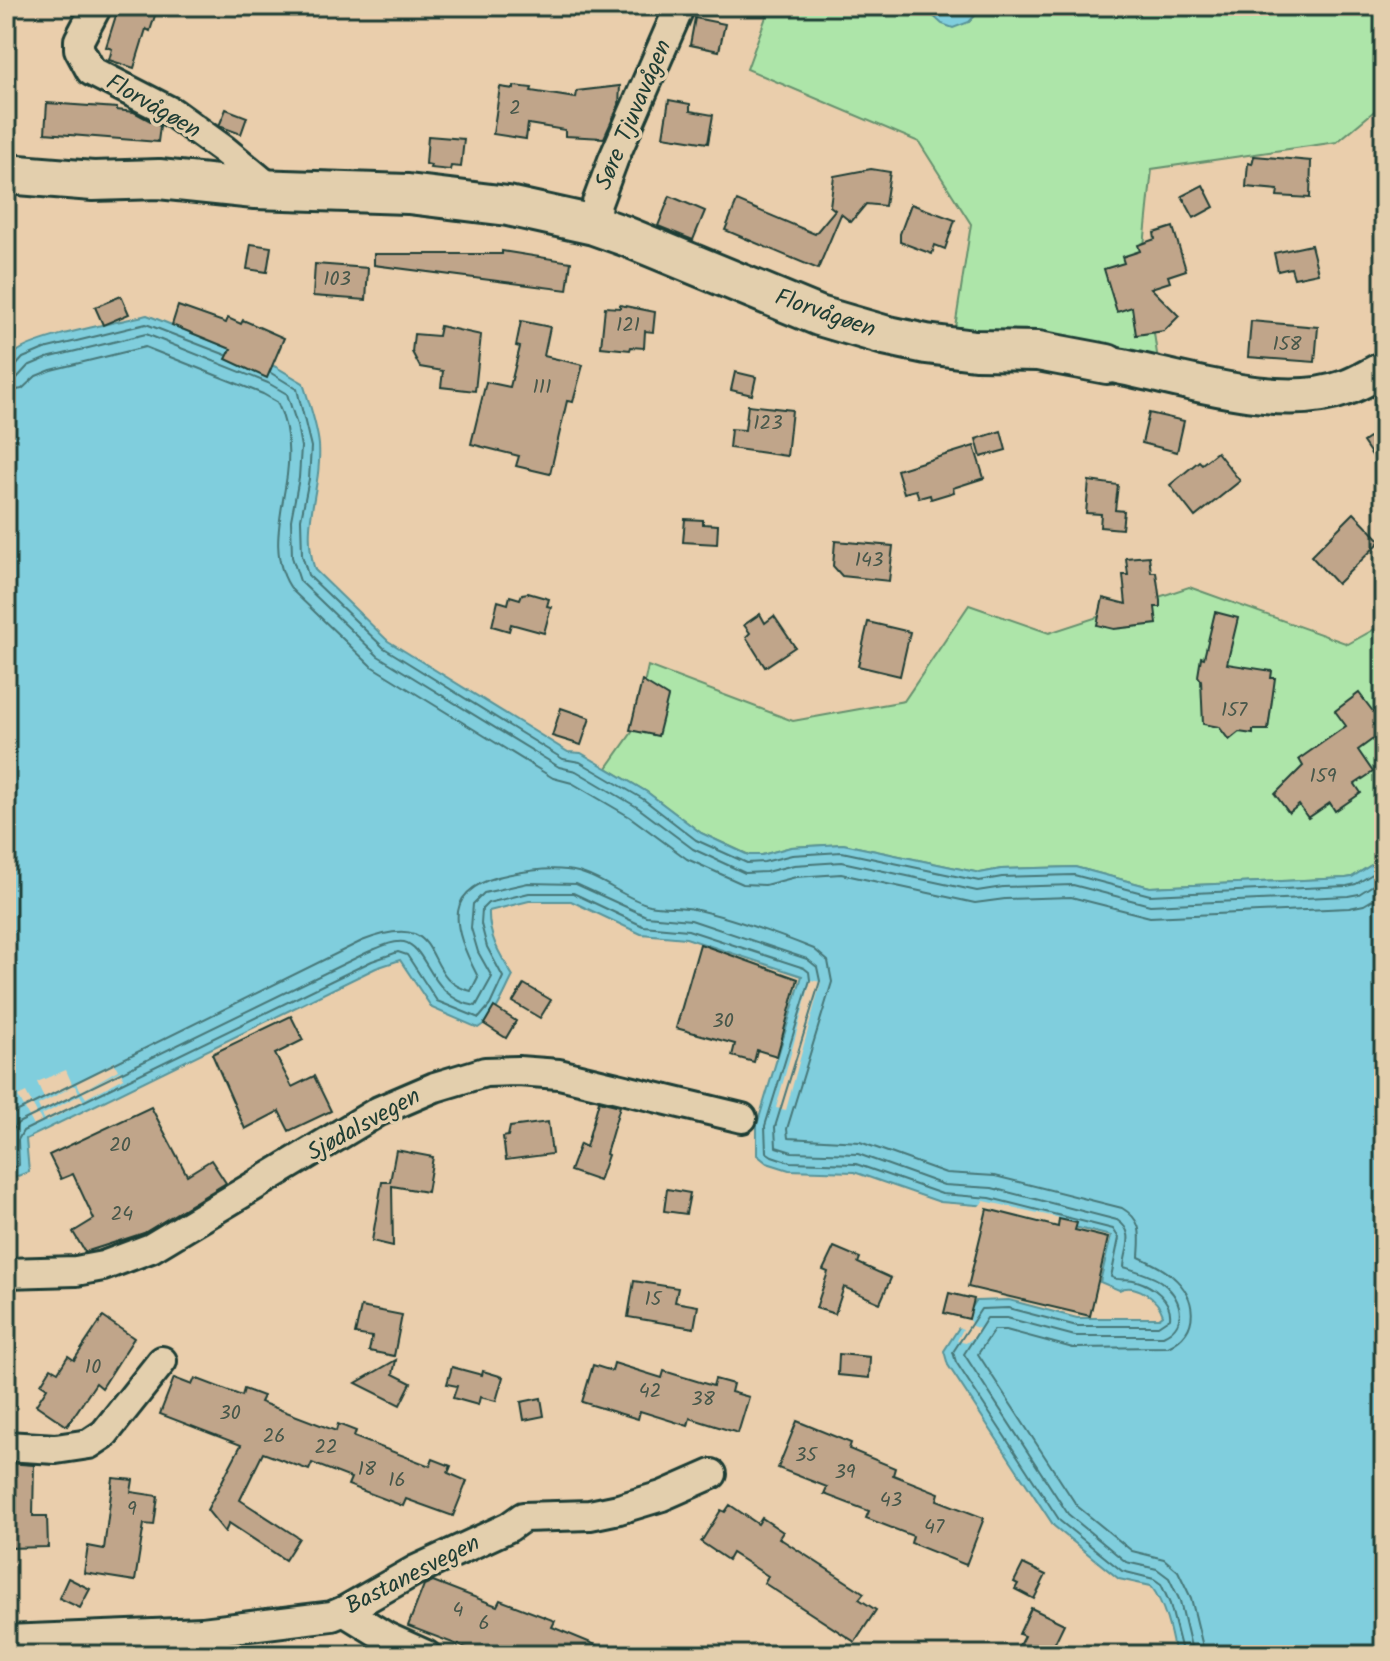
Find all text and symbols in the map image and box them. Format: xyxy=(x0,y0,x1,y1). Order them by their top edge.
street label: Søre Tjuvavågen xyxy=(585,34,683,196)
street label: Florvågøen xyxy=(98,64,208,150)
house number: 2 xyxy=(509,93,521,125)
house number: 103 xyxy=(323,264,351,296)
street label: Florvågøen xyxy=(769,279,881,349)
house number: 121 xyxy=(616,310,640,342)
house number: 158 xyxy=(1272,329,1302,361)
house number: 111 xyxy=(533,372,551,404)
house number: 123 xyxy=(753,408,783,440)
house number: 143 xyxy=(855,545,883,577)
house number: 157 xyxy=(1221,695,1248,727)
house number: 159 xyxy=(1310,761,1337,793)
house number: 30 xyxy=(712,1006,734,1038)
street label: Sjødalsvegen xyxy=(300,1078,428,1172)
house number: 20 xyxy=(109,1130,131,1162)
house number: 24 xyxy=(111,1199,133,1231)
house number: 15 xyxy=(644,1284,663,1316)
house number: 10 xyxy=(85,1352,101,1384)
house number: 42 xyxy=(639,1376,661,1408)
house number: 38 xyxy=(691,1384,716,1416)
house number: 30 xyxy=(219,1398,241,1430)
house number: 26 xyxy=(263,1421,285,1453)
house number: 22 xyxy=(314,1432,338,1464)
house number: 35 xyxy=(795,1440,818,1472)
house number: 18 xyxy=(358,1454,377,1486)
house number: 39 xyxy=(834,1457,856,1489)
house number: 16 xyxy=(388,1465,406,1497)
house number: 43 xyxy=(880,1485,902,1517)
house number: 9 xyxy=(127,1494,137,1526)
house number: 47 xyxy=(924,1512,945,1544)
street label: Bastanesvegen xyxy=(339,1524,487,1626)
house number: 4 xyxy=(452,1595,464,1627)
house number: 6 xyxy=(478,1608,490,1640)

